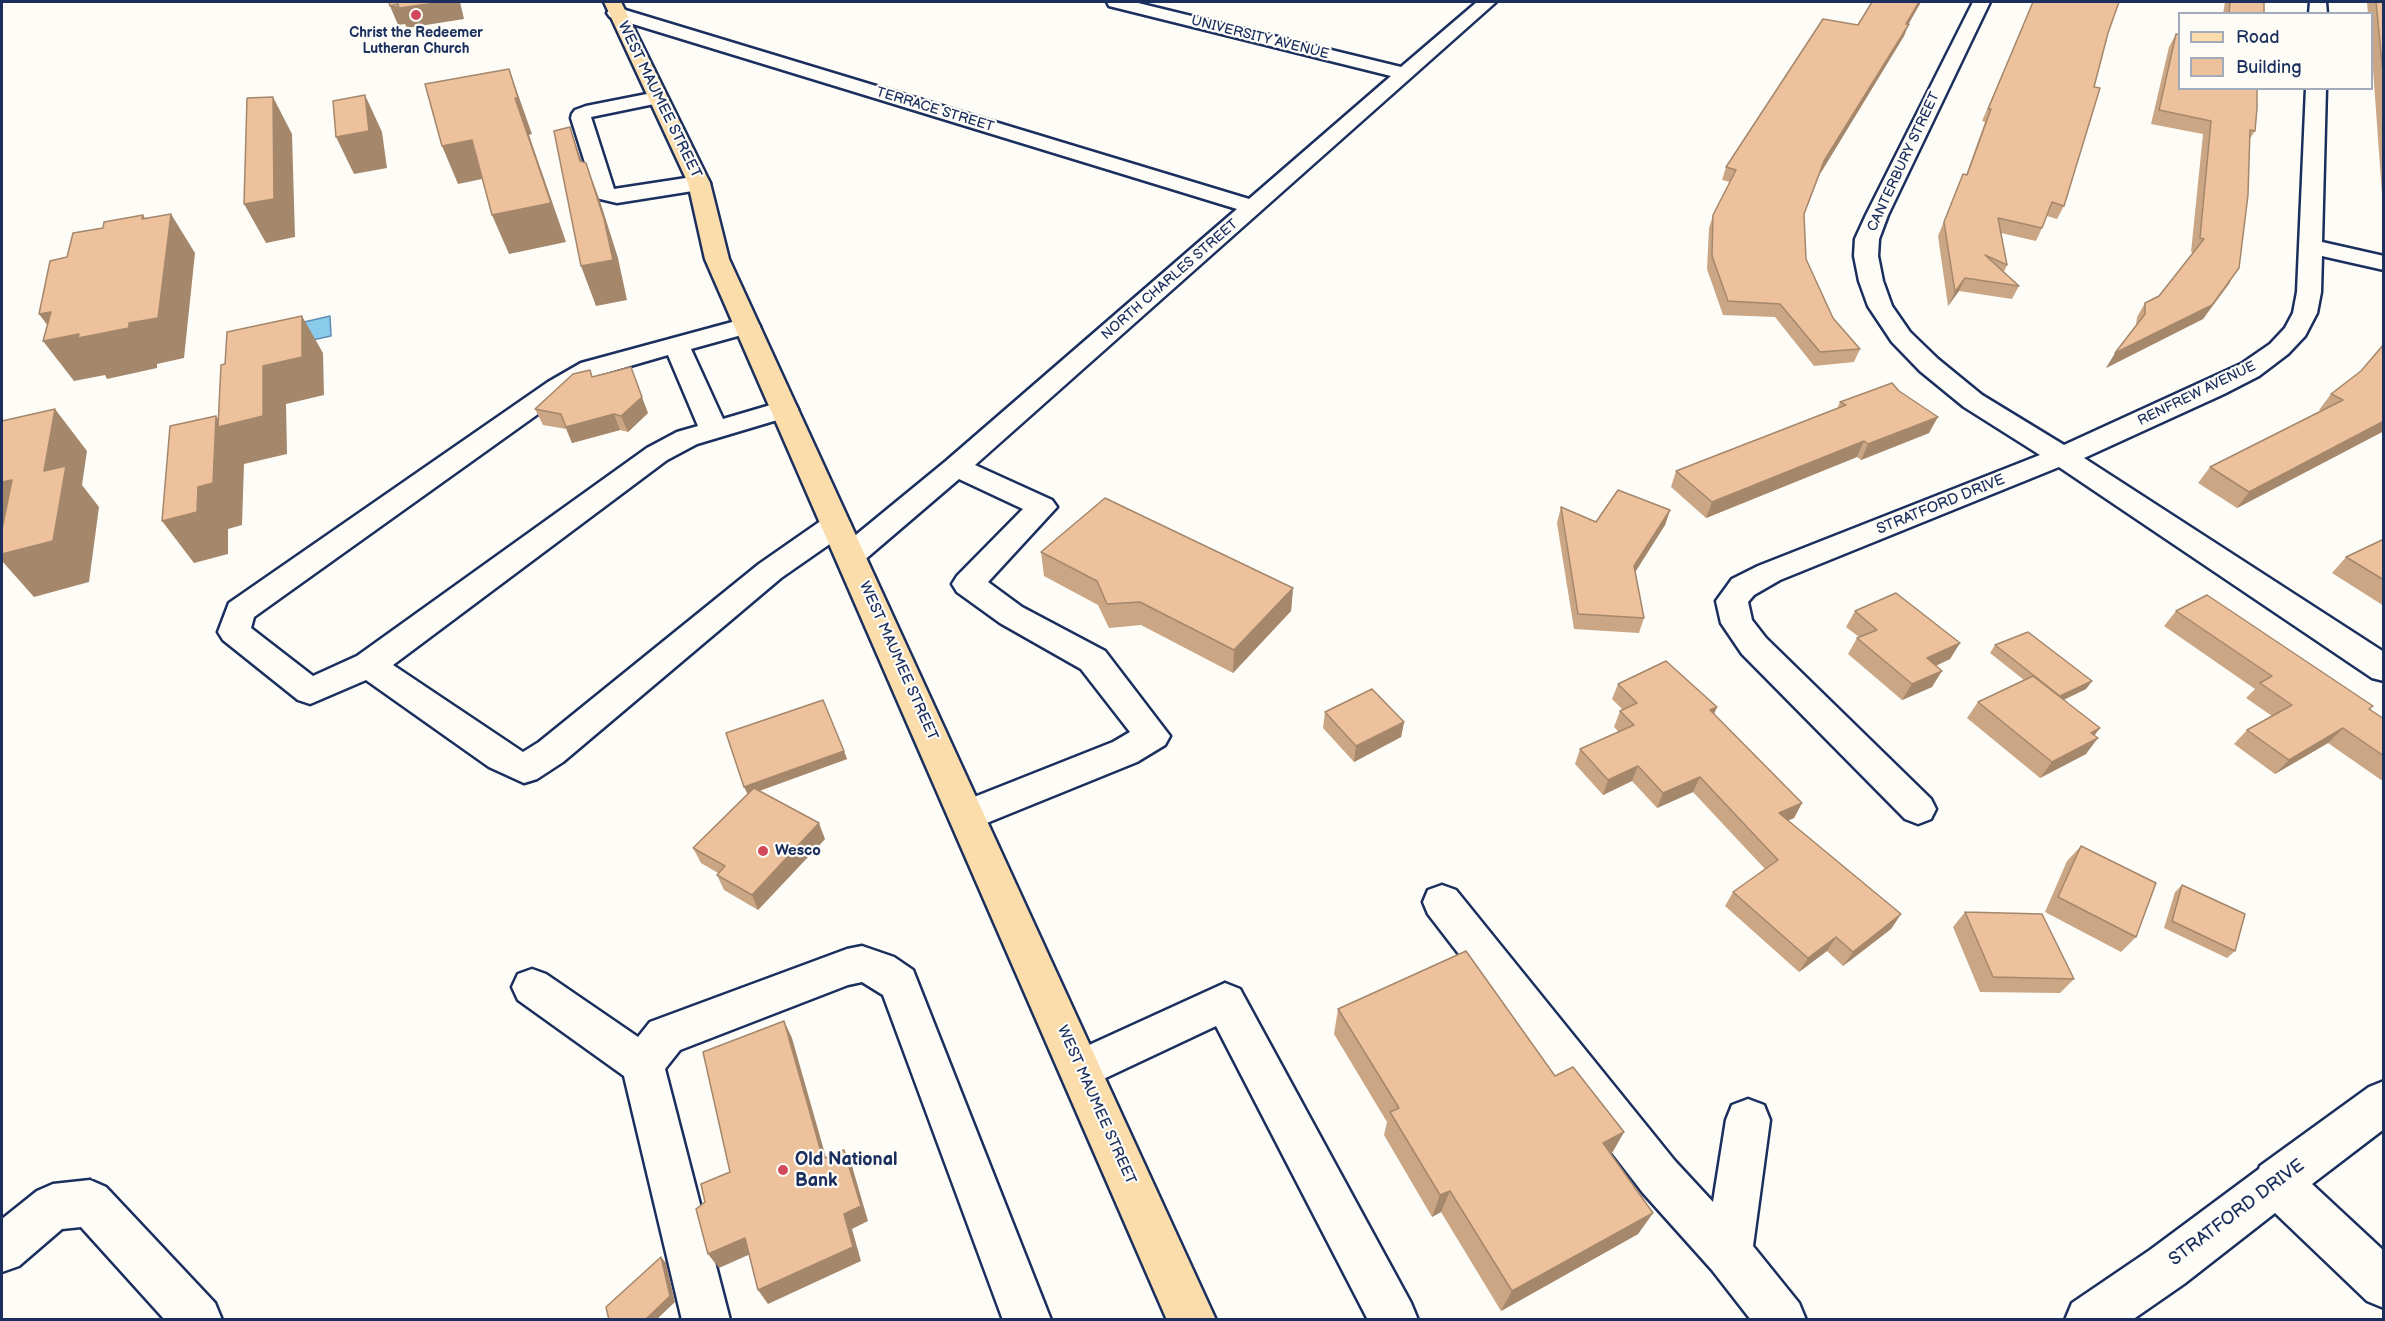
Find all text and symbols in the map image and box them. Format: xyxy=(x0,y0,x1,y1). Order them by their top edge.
marker: Christ the Redeemer Lutheran Church xyxy=(409,8,423,22)
legend xyxy=(2178,12,2373,90)
street label: UNIVERSITY AVENUE xyxy=(1189,13,1331,63)
street label: WEST MAUMEE STREET xyxy=(613,19,705,181)
place label: Christ the Redeemer Lutheran Church xyxy=(349,25,483,57)
text: Road xyxy=(2236,27,2280,48)
text: Building xyxy=(2236,57,2302,78)
street label: TERRACE STREET xyxy=(874,84,996,136)
street label: CANTERBURY STREET xyxy=(1864,90,1944,234)
street label: NORTH CHARLES STREET xyxy=(1098,216,1242,344)
street label: RENFREW AVENUE xyxy=(2135,358,2259,430)
street label: STRATFORD DRIVE xyxy=(1874,471,2008,539)
street label: WEST MAUMEE STREET xyxy=(855,579,941,743)
place label: Wesco xyxy=(775,842,821,860)
marker: Wesco xyxy=(756,844,770,858)
street label: WEST MAUMEE STREET xyxy=(1053,1023,1139,1187)
place label: Old National Bank xyxy=(795,1149,897,1192)
street label: STRATFORD DRIVE xyxy=(2165,1155,2309,1271)
marker: Old National Bank xyxy=(776,1163,790,1177)

